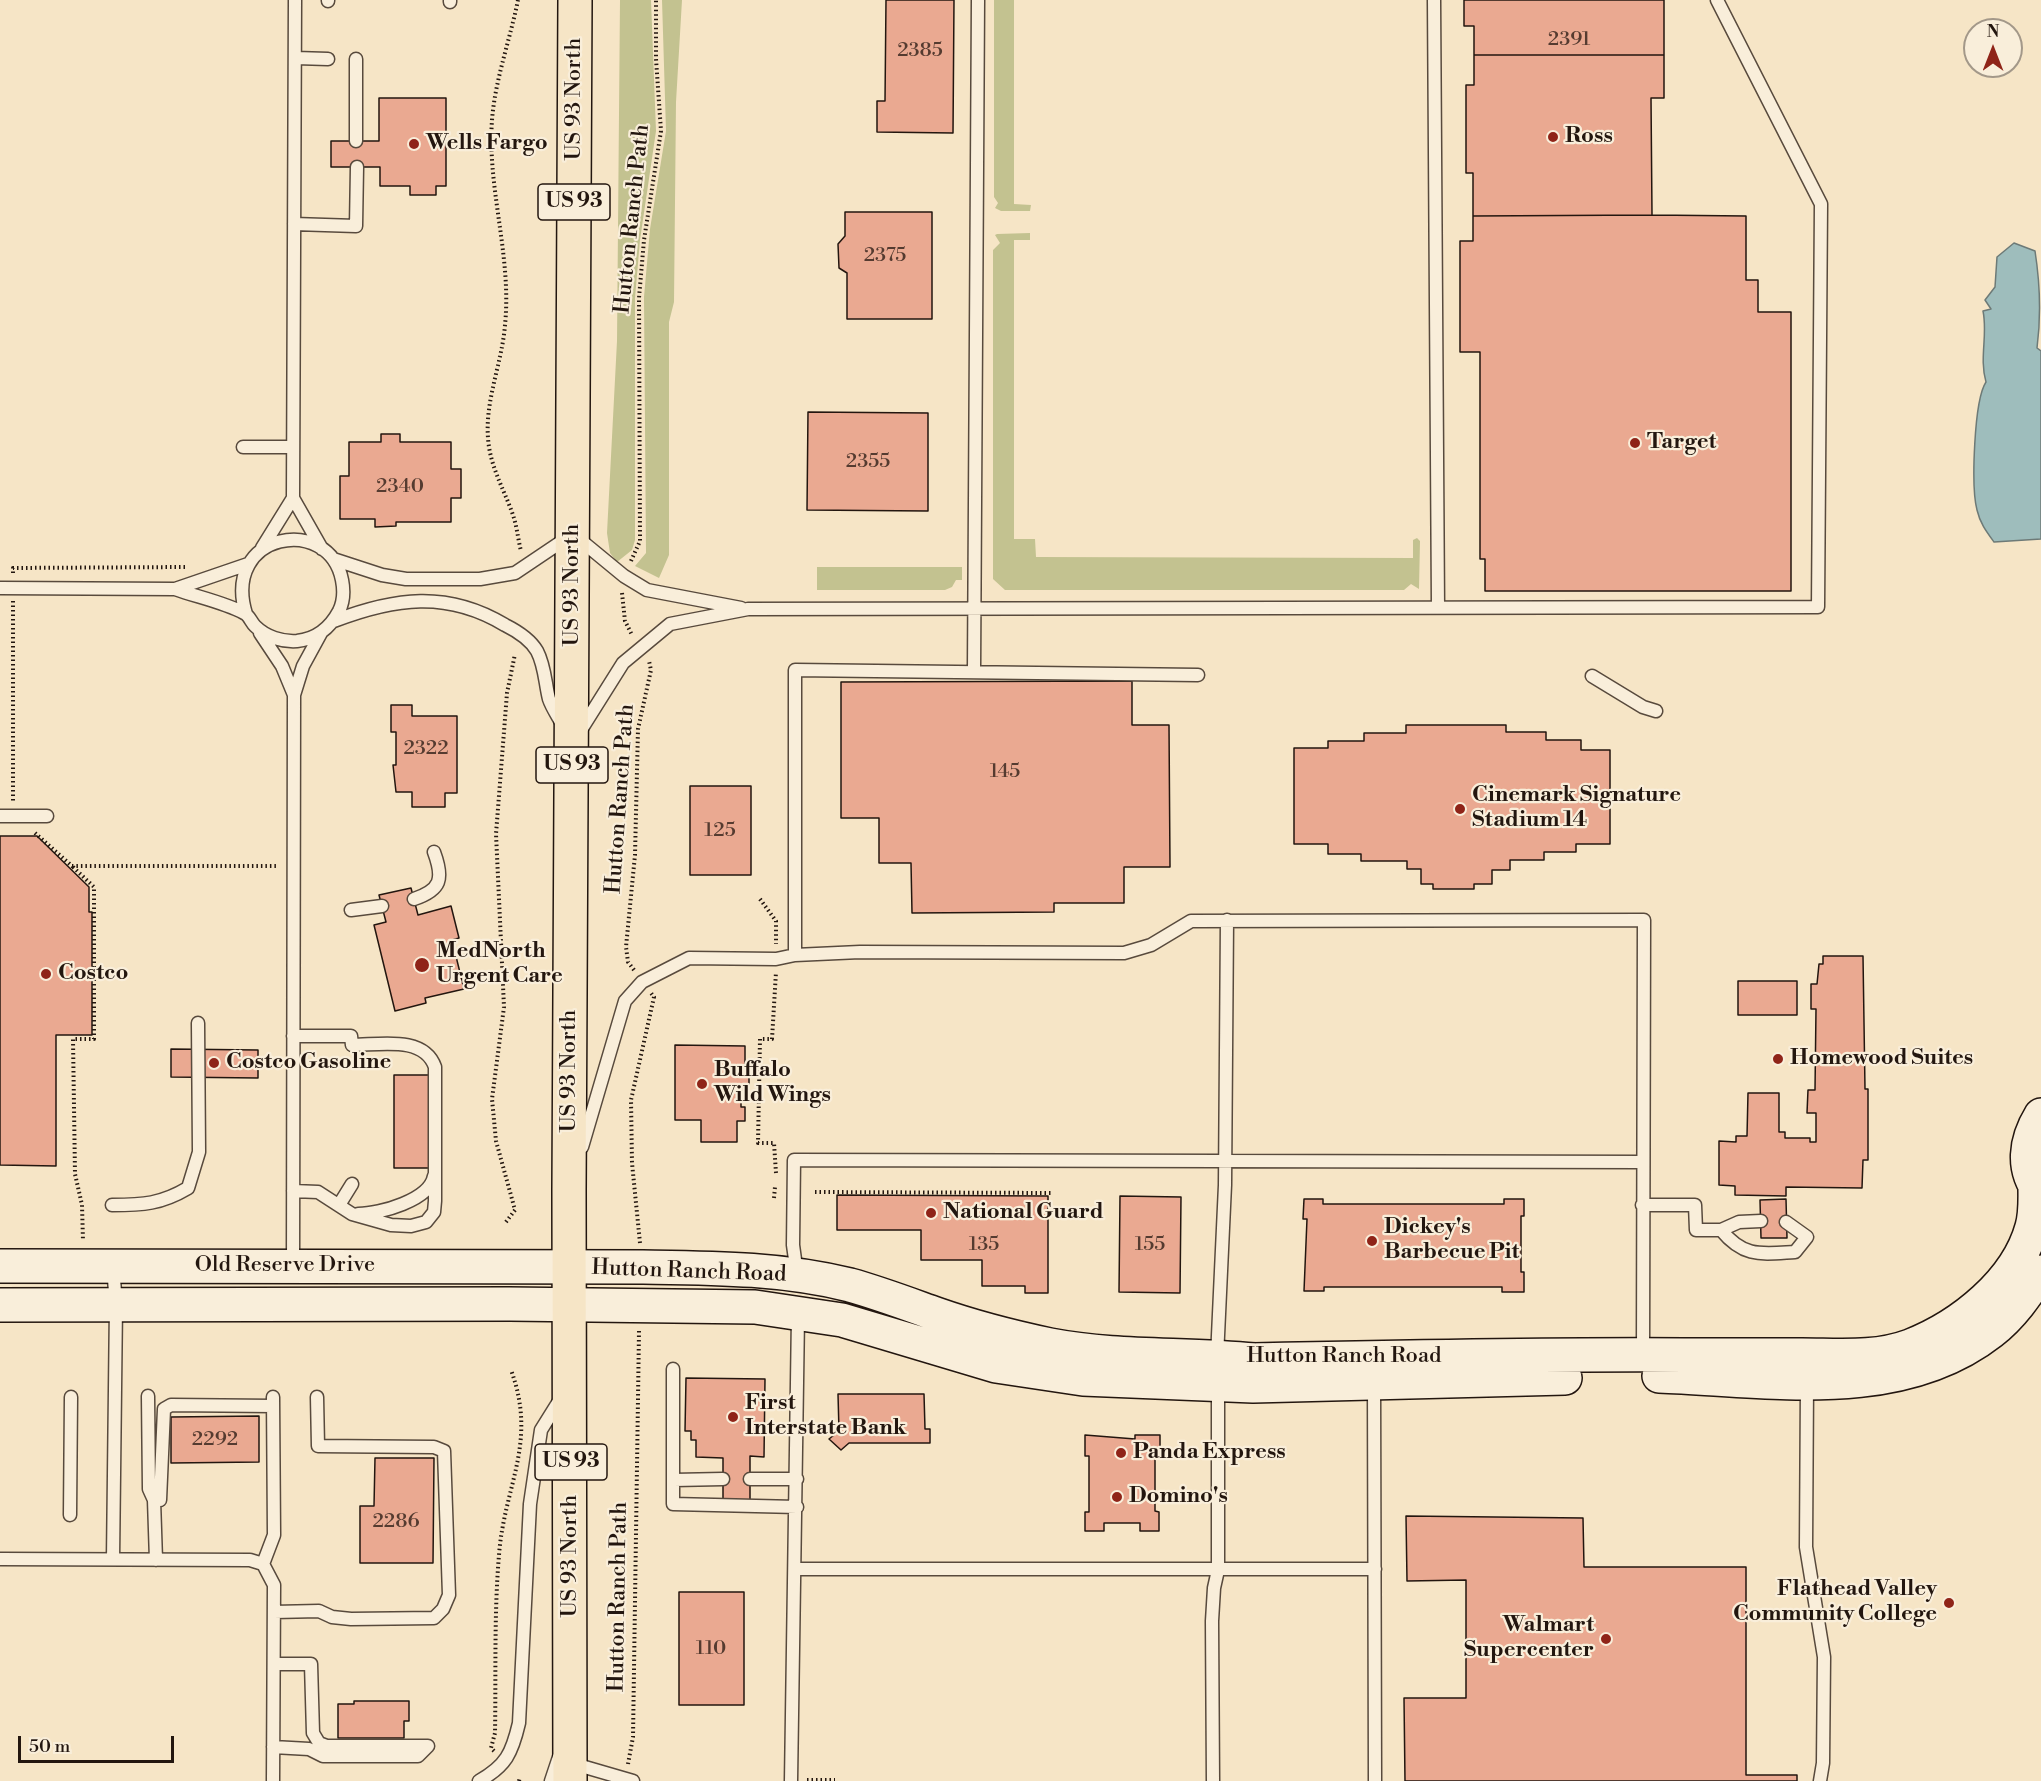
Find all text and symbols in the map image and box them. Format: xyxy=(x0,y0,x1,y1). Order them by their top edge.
north arrow xyxy=(1963,18,2023,78)
text: N xyxy=(1987,22,1999,42)
house number: 2391 xyxy=(1548,28,1590,52)
street label: US 93 North xyxy=(562,38,588,160)
house number: 2385 xyxy=(897,39,943,63)
street label: Hutton Ranch Path xyxy=(610,123,656,315)
place label: Ross xyxy=(1565,124,1613,150)
marker: Ross xyxy=(1546,130,1560,144)
place label: Wells Fargo xyxy=(426,131,548,157)
marker: Wells Fargo xyxy=(407,137,421,151)
road number: US 93 xyxy=(538,184,610,220)
house number: 2375 xyxy=(864,244,906,268)
place label: Target xyxy=(1647,430,1716,456)
marker: Target xyxy=(1628,436,1642,450)
house number: 2355 xyxy=(846,450,890,474)
house number: 2340 xyxy=(376,475,424,499)
street label: US 93 North xyxy=(560,524,586,646)
street label: Hutton Ranch Path xyxy=(601,703,641,895)
house number: 2322 xyxy=(403,737,449,761)
road number: US 93 xyxy=(536,747,608,783)
house number: 145 xyxy=(990,760,1020,784)
place label: Cinemark Signature Stadium 14 xyxy=(1472,783,1681,834)
marker: Cinemark Signature Stadium 14 xyxy=(1453,802,1467,816)
house number: 125 xyxy=(704,819,736,843)
place label: MedNorth Urgent Care xyxy=(436,939,563,990)
marker: MedNorth Urgent Care xyxy=(413,956,431,974)
place label: Costco xyxy=(58,961,128,987)
marker: Costco xyxy=(39,967,53,981)
street label: US 93 North xyxy=(557,1010,583,1132)
place label: Homewood Suites xyxy=(1790,1046,1973,1072)
place label: Costco Gasoline xyxy=(226,1050,391,1076)
marker: Homewood Suites xyxy=(1771,1052,1785,1066)
marker: Costco Gasoline xyxy=(207,1056,221,1070)
place label: Buffalo Wild Wings xyxy=(714,1058,831,1110)
marker: Buffalo Wild Wings xyxy=(695,1077,709,1091)
place label: National Guard xyxy=(943,1200,1104,1226)
marker: National Guard xyxy=(924,1206,938,1220)
place label: Dickey's Barbecue Pit xyxy=(1384,1215,1519,1266)
house number: 135 xyxy=(969,1233,999,1257)
house number: 155 xyxy=(1135,1233,1165,1257)
marker: Dickey's Barbecue Pit xyxy=(1365,1234,1379,1248)
street label: Old Reserve Drive xyxy=(195,1253,375,1279)
street label: Hutton Ranch Road xyxy=(591,1255,787,1289)
street label: Hutton Ranch Road xyxy=(1246,1344,1442,1370)
place label: First Interstate Bank xyxy=(745,1391,906,1442)
marker: First Interstate Bank xyxy=(726,1410,740,1424)
house number: 2292 xyxy=(192,1428,238,1452)
place label: Panda Express xyxy=(1133,1440,1286,1466)
road number: US 93 xyxy=(535,1444,607,1480)
marker: Panda Express xyxy=(1114,1446,1128,1460)
place label: Domino's xyxy=(1129,1484,1228,1510)
marker: Domino's xyxy=(1110,1490,1124,1504)
street label: US 93 North xyxy=(558,1495,584,1617)
street label: Hutton Ranch Path xyxy=(604,1502,634,1692)
house number: 2286 xyxy=(372,1510,420,1534)
place label: Flathead Valley Community College xyxy=(1733,1577,1937,1628)
marker: Flathead Valley Community College xyxy=(1942,1596,1956,1610)
place label: Walmart Supercenter xyxy=(1464,1613,1594,1664)
marker: Walmart Supercenter xyxy=(1599,1632,1613,1646)
house number: 110 xyxy=(696,1637,726,1661)
scale bar xyxy=(21,1724,177,1762)
text: 50 m xyxy=(29,1735,70,1758)

